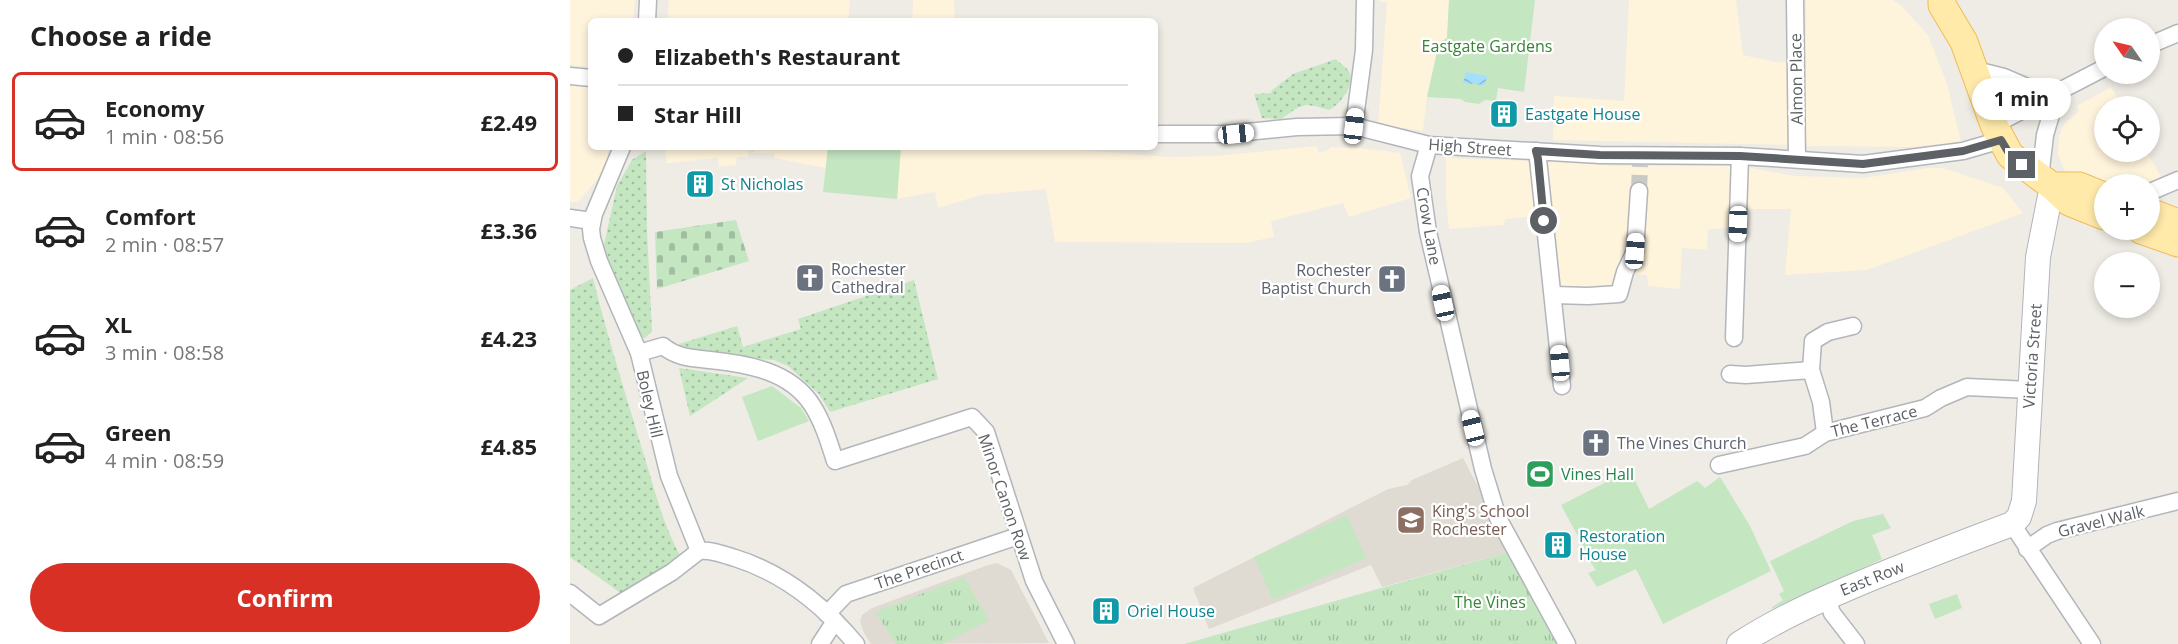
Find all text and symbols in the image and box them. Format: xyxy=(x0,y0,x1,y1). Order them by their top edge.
text: Choose a ride xyxy=(30,17,212,54)
north arrow xyxy=(2094,18,2160,84)
map controls xyxy=(2094,18,2160,318)
street label: Almon Place xyxy=(1784,33,1808,125)
park label: Eastgate Gardens xyxy=(1422,35,1552,57)
text: Elizabeth's Restaurant xyxy=(654,41,900,71)
callout: 1 min xyxy=(1972,78,2072,120)
text: 1 min xyxy=(1994,85,2049,112)
text: Economy xyxy=(105,93,204,123)
icon: car xyxy=(33,95,87,149)
button: locate xyxy=(2094,96,2160,162)
building icon: Eastgate House xyxy=(1488,98,1520,130)
text: Star Hill xyxy=(654,99,742,129)
place label: Eastgate House xyxy=(1525,103,1640,125)
text: £2.49 xyxy=(480,107,537,137)
car xyxy=(1343,107,1365,145)
text: 1 min · 08:56 xyxy=(105,123,224,150)
car xyxy=(1217,123,1255,145)
street label: High Street xyxy=(1428,133,1513,161)
route end xyxy=(2008,151,2035,178)
building icon: St Nicholas xyxy=(684,168,716,200)
place label: St Nicholas xyxy=(721,173,803,195)
button: + xyxy=(2094,174,2160,240)
street label: Crow Lane xyxy=(1411,185,1447,267)
text: Comfort xyxy=(105,201,196,231)
icon: car xyxy=(33,203,87,257)
car xyxy=(1728,206,1748,242)
route start xyxy=(1530,207,1557,234)
text: £3.36 xyxy=(480,215,537,245)
text: 2 min · 08:57 xyxy=(105,231,224,258)
car xyxy=(1625,232,1645,270)
button: − xyxy=(2094,252,2160,318)
place label: Rochester Cathedral xyxy=(831,258,906,298)
place label: Rochester Baptist Church xyxy=(1261,259,1371,299)
church icon: Rochester Cathedral xyxy=(794,262,826,294)
church icon: Rochester Baptist Church xyxy=(1376,263,1408,295)
car xyxy=(1430,284,1456,322)
street label: Victoria Street xyxy=(2017,303,2047,409)
text: XL xyxy=(105,309,132,339)
icon: car xyxy=(33,311,87,365)
text: £4.23 xyxy=(480,323,537,353)
text: 3 min · 08:58 xyxy=(105,339,224,366)
car xyxy=(1549,344,1571,382)
street label: Boley Hill xyxy=(632,368,668,440)
street label: The Terrace xyxy=(1829,400,1919,442)
car xyxy=(1460,408,1486,448)
text: Green xyxy=(105,417,171,447)
icon: car xyxy=(33,419,87,473)
church icon: The Vines Church xyxy=(1580,427,1612,459)
text: £4.85 xyxy=(480,431,537,461)
street label: Minor Canon Row xyxy=(973,431,1037,564)
place label: The Vines Church xyxy=(1617,432,1747,454)
text: 4 min · 08:59 xyxy=(105,447,224,474)
sports icon: Vines Hall xyxy=(1524,458,1556,490)
place label: Vines Hall xyxy=(1561,463,1634,485)
street label: Gravel Walk xyxy=(2055,499,2147,542)
place label: King's School Rochester xyxy=(1432,500,1529,540)
school or university icon: King's School Rochester xyxy=(1395,504,1427,536)
place label: Restoration House xyxy=(1579,525,1665,565)
building icon: Restoration House xyxy=(1542,529,1574,561)
street label: The Precinct xyxy=(872,544,966,594)
street label: East Row xyxy=(1837,555,1908,601)
button: Confirm xyxy=(30,563,540,632)
park label: The Vines xyxy=(1454,591,1526,613)
building icon: Oriel House xyxy=(1090,595,1122,627)
place label: Oriel House xyxy=(1127,600,1215,622)

